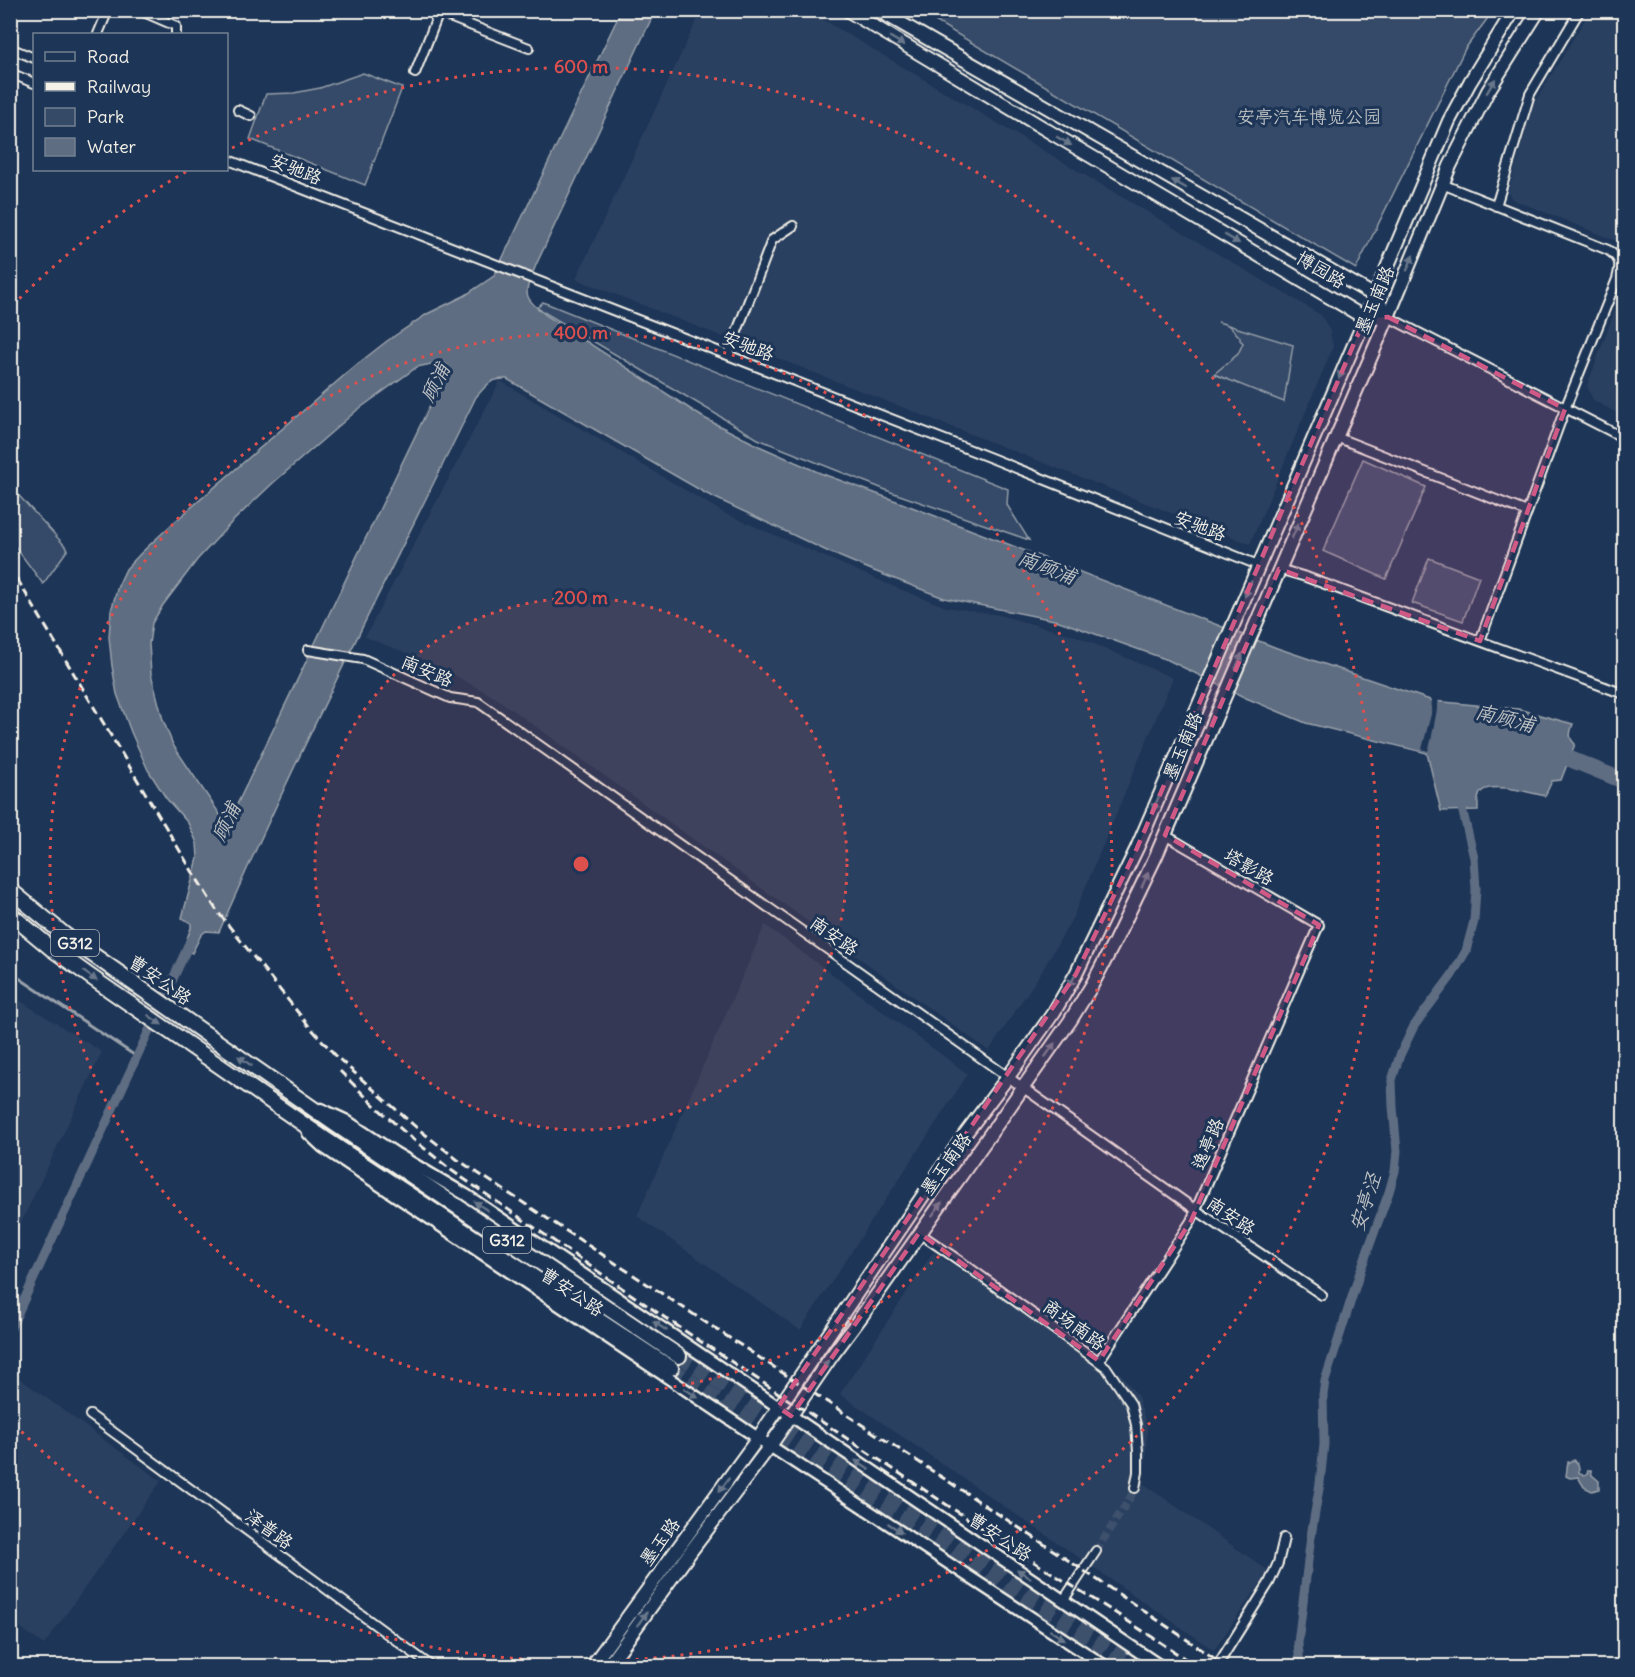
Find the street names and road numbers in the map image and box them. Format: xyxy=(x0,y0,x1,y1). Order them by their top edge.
street label: 安驰路 xyxy=(267,148,326,189)
street label: 博园路 xyxy=(1292,246,1350,293)
street label: 墨玉南路 xyxy=(1350,262,1399,337)
street label: 安驰路 xyxy=(719,325,778,366)
street label: 安驰路 xyxy=(1171,505,1230,546)
street label: 南安路 xyxy=(398,649,457,692)
street label: 墨玉南路 xyxy=(1158,708,1207,783)
street label: 塔影路 xyxy=(1220,843,1278,890)
street label: 南安路 xyxy=(806,911,863,960)
road number: G312 xyxy=(51,930,99,956)
street label: 曹安公路 xyxy=(124,950,196,1010)
street label: 逸亭路 xyxy=(1186,1114,1229,1173)
street label: 墨玉南路 xyxy=(915,1128,976,1200)
street label: 南安路 xyxy=(1202,1191,1260,1240)
road number: G312 xyxy=(483,1227,531,1253)
street label: 曹安公路 xyxy=(536,1262,609,1321)
street label: 商场南路 xyxy=(1038,1294,1110,1355)
street label: 泽普路 xyxy=(241,1503,298,1554)
street label: 曹安公路 xyxy=(964,1507,1037,1566)
street label: 墨玉路 xyxy=(634,1513,685,1570)

